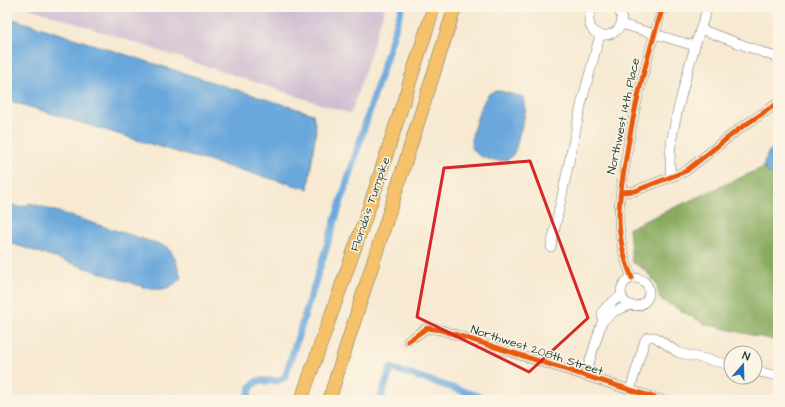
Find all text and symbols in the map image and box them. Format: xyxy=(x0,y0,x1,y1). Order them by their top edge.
street label: Northwest 14th Place xyxy=(603,56,644,176)
street label: Florida's Turnpike xyxy=(346,154,395,254)
street label: Northwest 208th Street xyxy=(468,321,605,380)
north arrow xyxy=(723,345,763,385)
text: N xyxy=(740,348,752,364)

